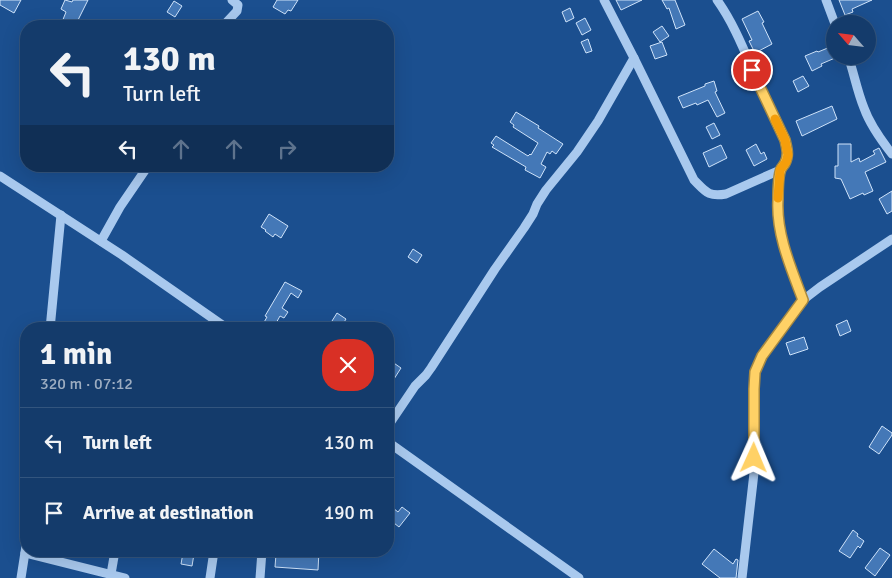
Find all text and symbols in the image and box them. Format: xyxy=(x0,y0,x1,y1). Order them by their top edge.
north arrow xyxy=(826,15,876,65)
map controls xyxy=(826,15,876,65)
text: 130 m xyxy=(123,37,216,80)
icon: left xyxy=(40,40,105,105)
pin xyxy=(731,49,773,91)
icon: arrive xyxy=(738,56,766,84)
text: Turn left xyxy=(123,80,201,107)
icon: left xyxy=(114,135,142,163)
icon: ahead xyxy=(167,135,195,163)
icon: ahead xyxy=(220,135,248,163)
icon: right xyxy=(273,135,301,163)
text: 1 min xyxy=(40,336,112,373)
button: close xyxy=(322,339,374,391)
text: 320 m · 07:12 xyxy=(40,374,133,394)
icon: left xyxy=(40,429,68,457)
text: Turn left xyxy=(83,431,152,455)
text: 130 m xyxy=(324,431,374,455)
position arrow xyxy=(727,431,779,483)
icon: arrive xyxy=(40,499,68,527)
text: Arrive at destination xyxy=(83,501,254,525)
text: 190 m xyxy=(324,501,374,525)

